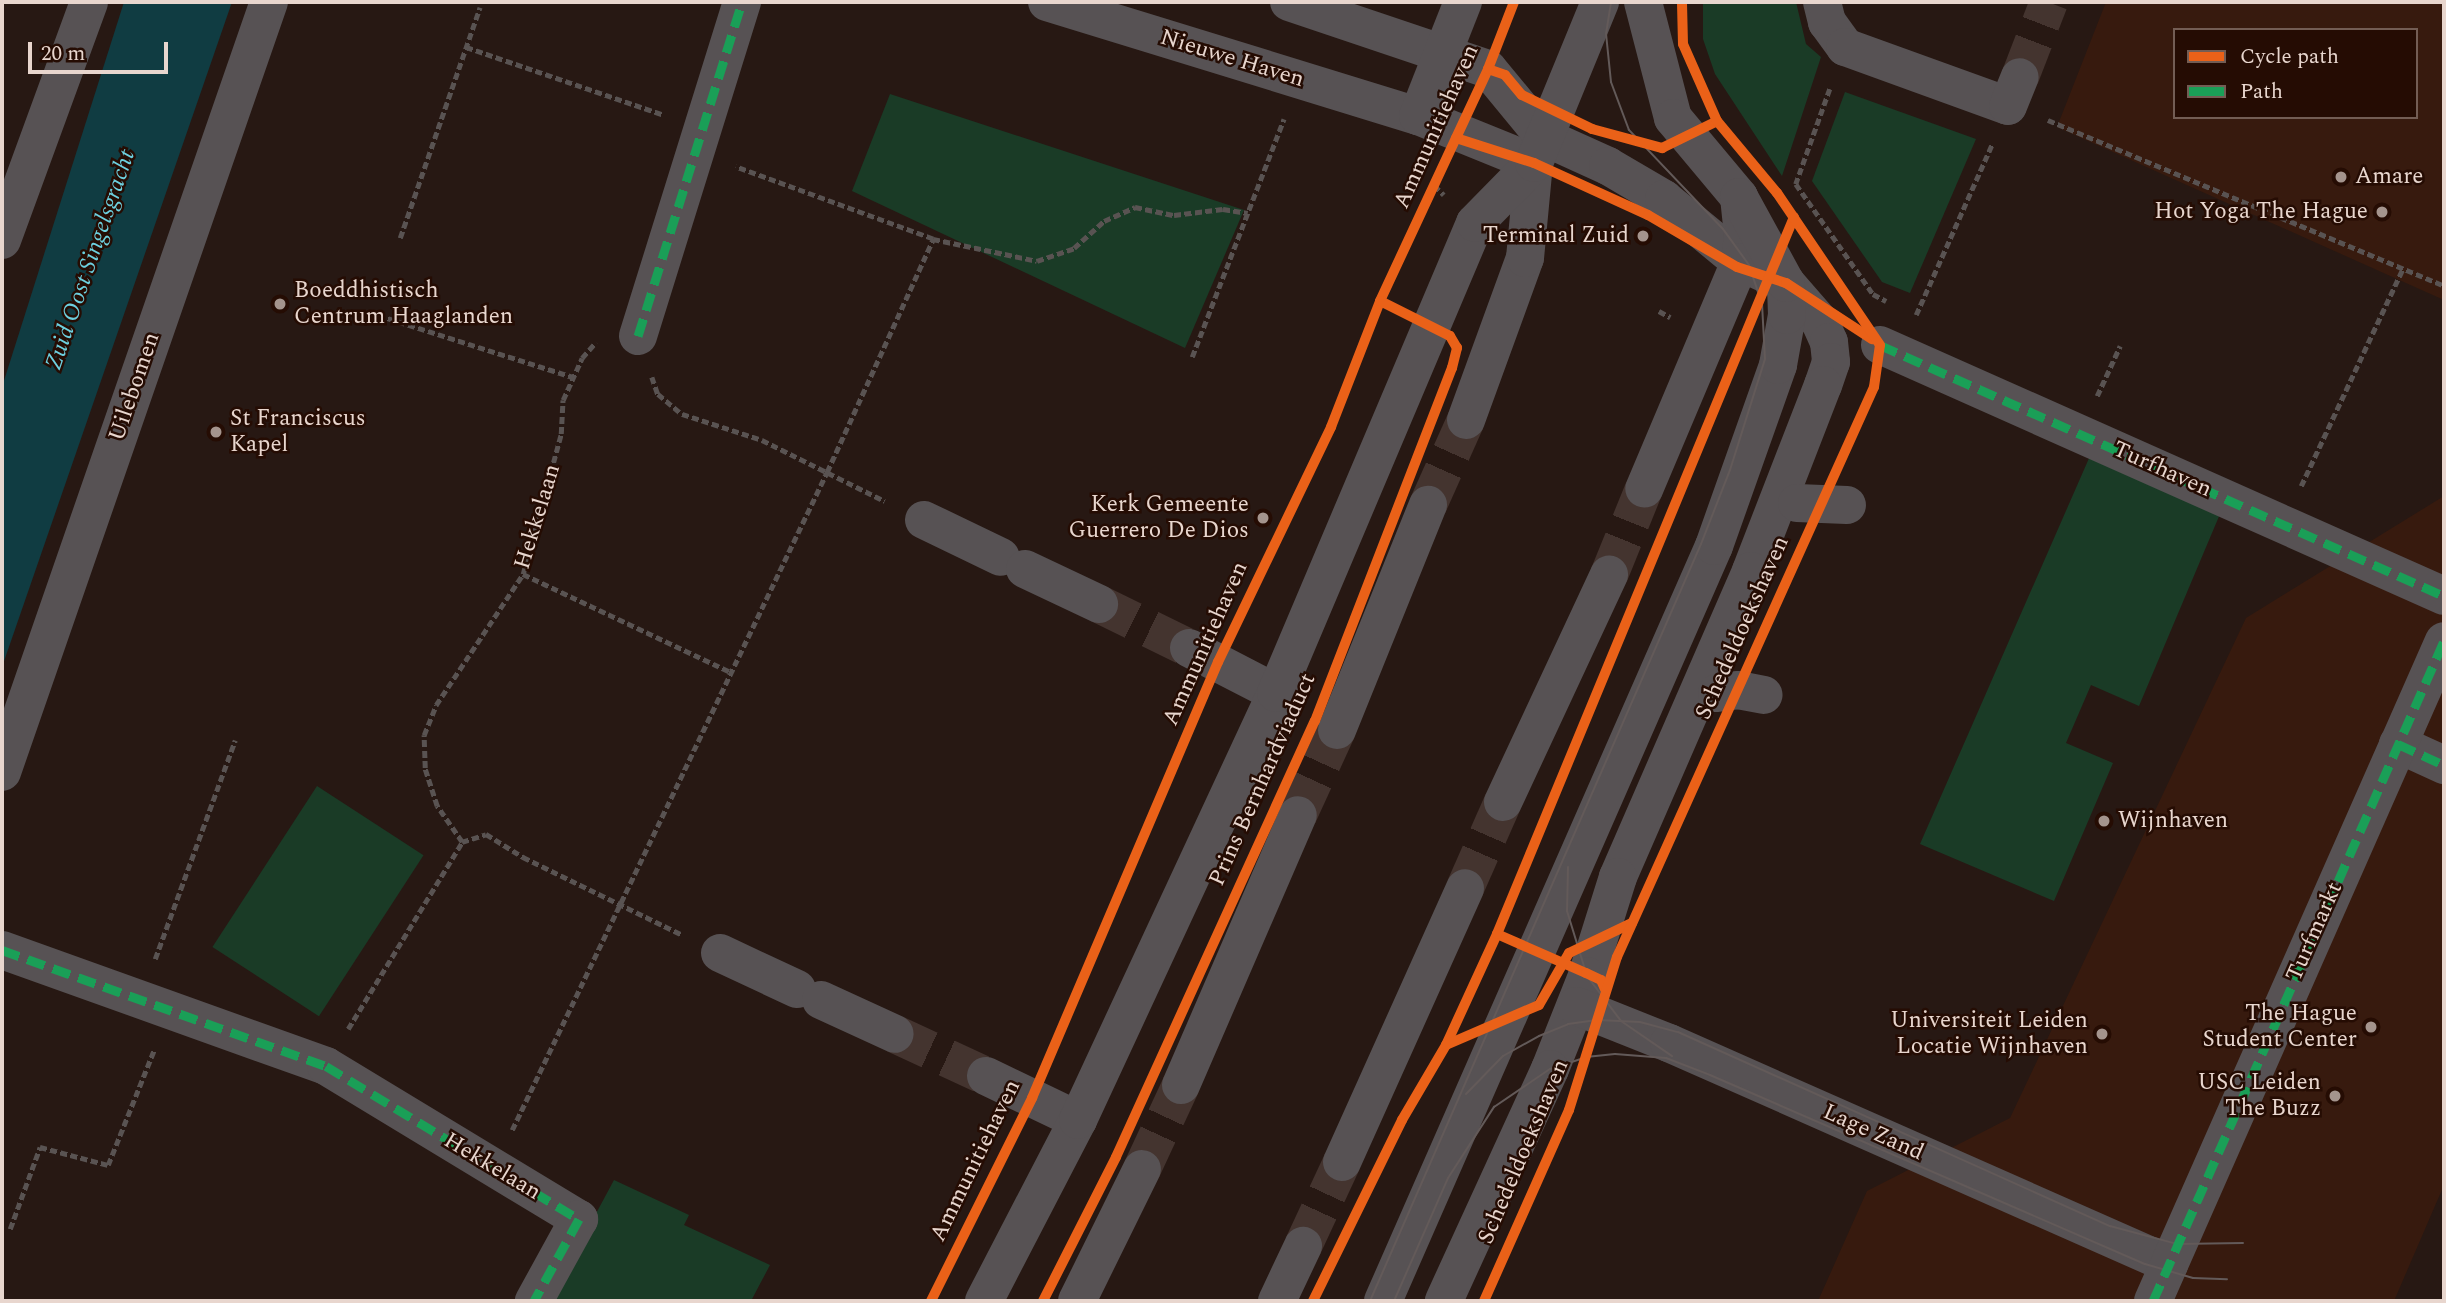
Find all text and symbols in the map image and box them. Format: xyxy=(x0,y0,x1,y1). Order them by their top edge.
street label: Nieuwe Haven xyxy=(1157,24,1307,94)
scale bar xyxy=(32,28,172,72)
legend xyxy=(2173,28,2418,119)
text: 20 m xyxy=(41,38,85,70)
street label: Ammunitiehaven xyxy=(1388,41,1486,213)
text: Cycle path xyxy=(2240,41,2339,73)
text: Path xyxy=(2240,76,2283,108)
water label: Zuid Oost Singelsgracht xyxy=(40,146,142,374)
place label: Amare xyxy=(2355,163,2423,191)
marker: Amare xyxy=(2333,169,2349,185)
place label: Hot Yoga The Hague xyxy=(2154,198,2368,226)
marker: Hot Yoga The Hague xyxy=(2374,204,2390,220)
place label: Terminal Zuid xyxy=(1483,222,1629,250)
marker: Terminal Zuid xyxy=(1635,228,1651,244)
place label: Boeddhistisch Centrum Haaglanden xyxy=(294,277,513,331)
marker: Boeddhistisch Centrum Haaglanden xyxy=(272,296,288,312)
street label: Uilebomen xyxy=(104,329,166,445)
place label: St Franciscus Kapel xyxy=(230,405,366,459)
marker: St Franciscus Kapel xyxy=(208,424,224,440)
street label: Turfhaven xyxy=(2108,436,2216,504)
street label: Hekkelaan xyxy=(509,461,567,573)
place label: Kerk Gemeente Guerrero De Dios xyxy=(1069,491,1249,545)
marker: Kerk Gemeente Guerrero De Dios xyxy=(1255,510,1271,526)
street label: Schedeldoekshaven xyxy=(1690,532,1796,724)
street label: Ammunitiehaven xyxy=(1157,558,1255,730)
street label: Prins Bernhardviaduct xyxy=(1204,669,1322,891)
place label: Wijnhaven xyxy=(2118,807,2228,835)
marker: Wijnhaven xyxy=(2096,813,2112,829)
street label: Turfmarkt xyxy=(2281,878,2349,986)
place label: The Hague Student Center xyxy=(2203,1000,2357,1054)
place label: Universiteit Leiden Locatie Wijnhaven xyxy=(1890,1007,2088,1061)
marker: The Hague Student Center xyxy=(2363,1019,2379,1035)
marker: Universiteit Leiden Locatie Wijnhaven xyxy=(2094,1026,2110,1042)
street label: Schedeldoekshaven xyxy=(1473,1056,1575,1248)
place label: USC Leiden The Buzz xyxy=(2197,1069,2321,1123)
street label: Ammunitiehaven xyxy=(925,1076,1027,1246)
marker: USC Leiden The Buzz xyxy=(2327,1088,2343,1104)
street label: Lage Zand xyxy=(1818,1099,1928,1167)
street label: Hekkelaan xyxy=(438,1127,546,1207)

